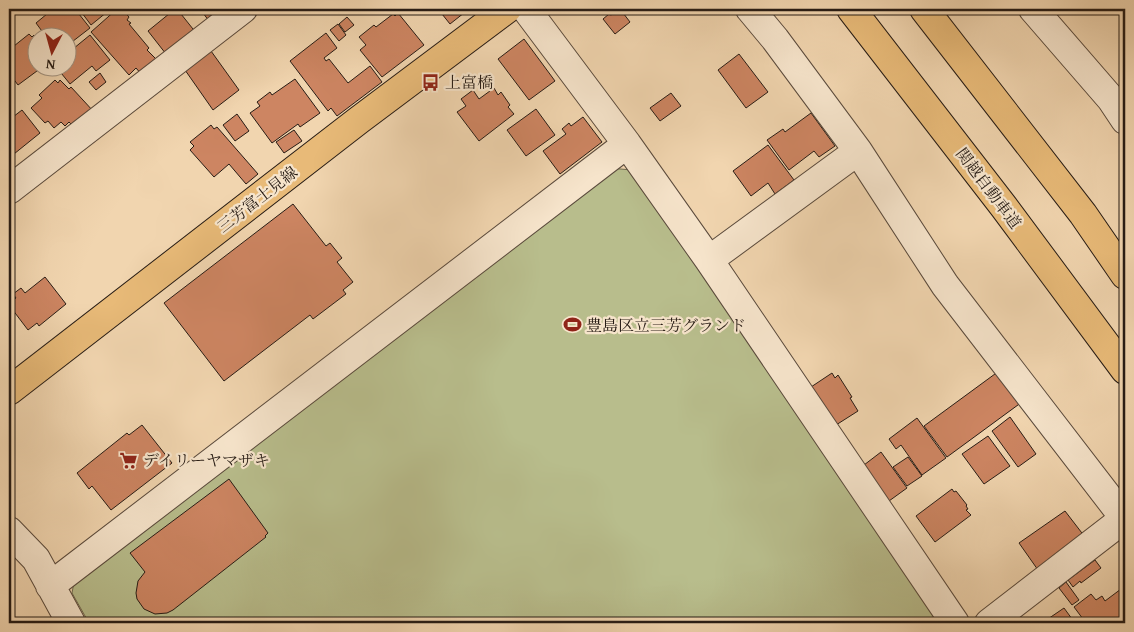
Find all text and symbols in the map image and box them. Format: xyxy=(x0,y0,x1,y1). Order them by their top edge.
north arrow xyxy=(28,28,78,78)
text: N xyxy=(44,54,56,75)
place label: 上富橋 xyxy=(445,70,493,94)
bus stop icon: 上富橋 xyxy=(421,72,441,92)
street label: 関越自動車道 xyxy=(951,142,1027,234)
street label: 三芳富士見線 xyxy=(212,160,302,238)
place label: 豊島区立三芳グランド xyxy=(586,313,746,337)
sports icon: 豊島区立三芳グランド xyxy=(562,315,582,335)
place label: デイリーヤマザキ xyxy=(143,448,270,472)
supermarket icon: デイリーヤマザキ xyxy=(119,450,139,470)

